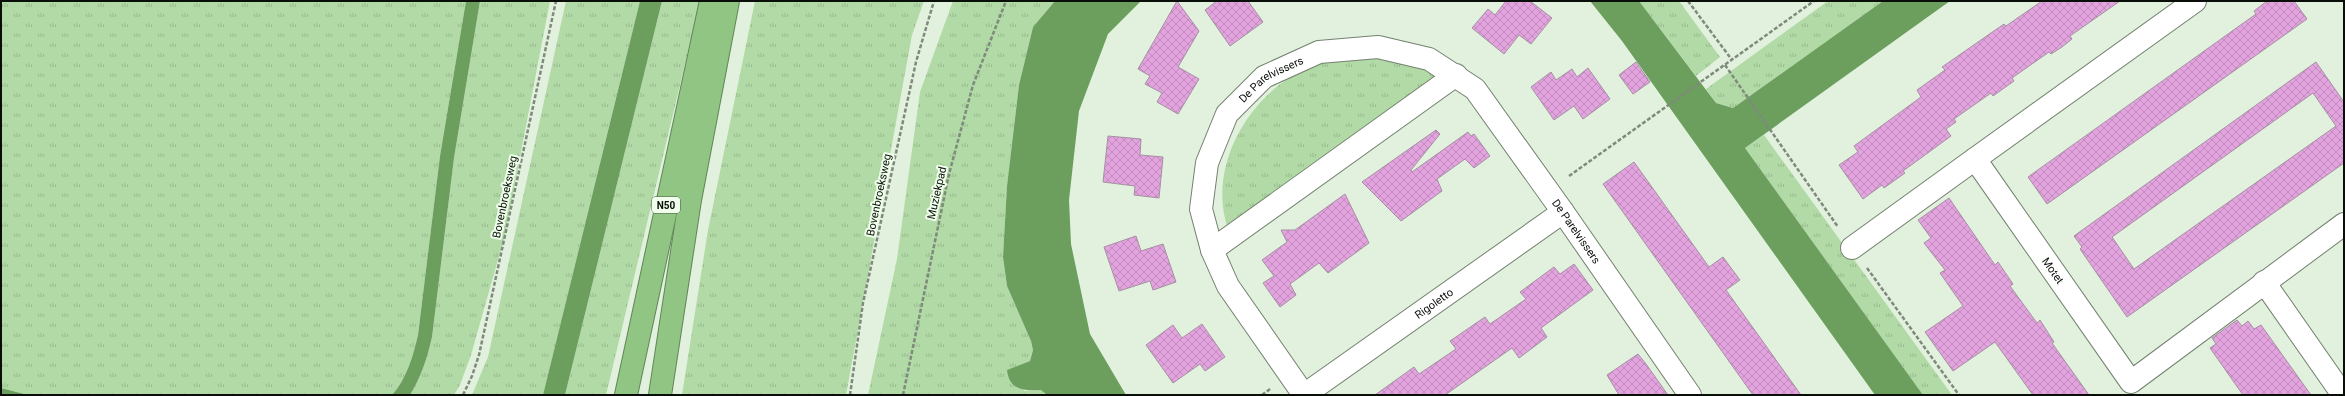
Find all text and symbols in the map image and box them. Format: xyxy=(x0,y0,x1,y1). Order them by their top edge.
street label: De Parelvissers xyxy=(1236,53,1306,105)
street label: Bovenbroeksweg xyxy=(864,153,894,237)
street label: Bovenbroeksweg xyxy=(490,155,520,239)
street label: Muziekpad xyxy=(925,165,949,221)
road number: N50 xyxy=(652,197,680,213)
street label: De Parelvissers xyxy=(1549,197,1603,266)
street label: Motet xyxy=(2039,255,2067,286)
street label: Rigoletto xyxy=(1412,285,1456,321)

